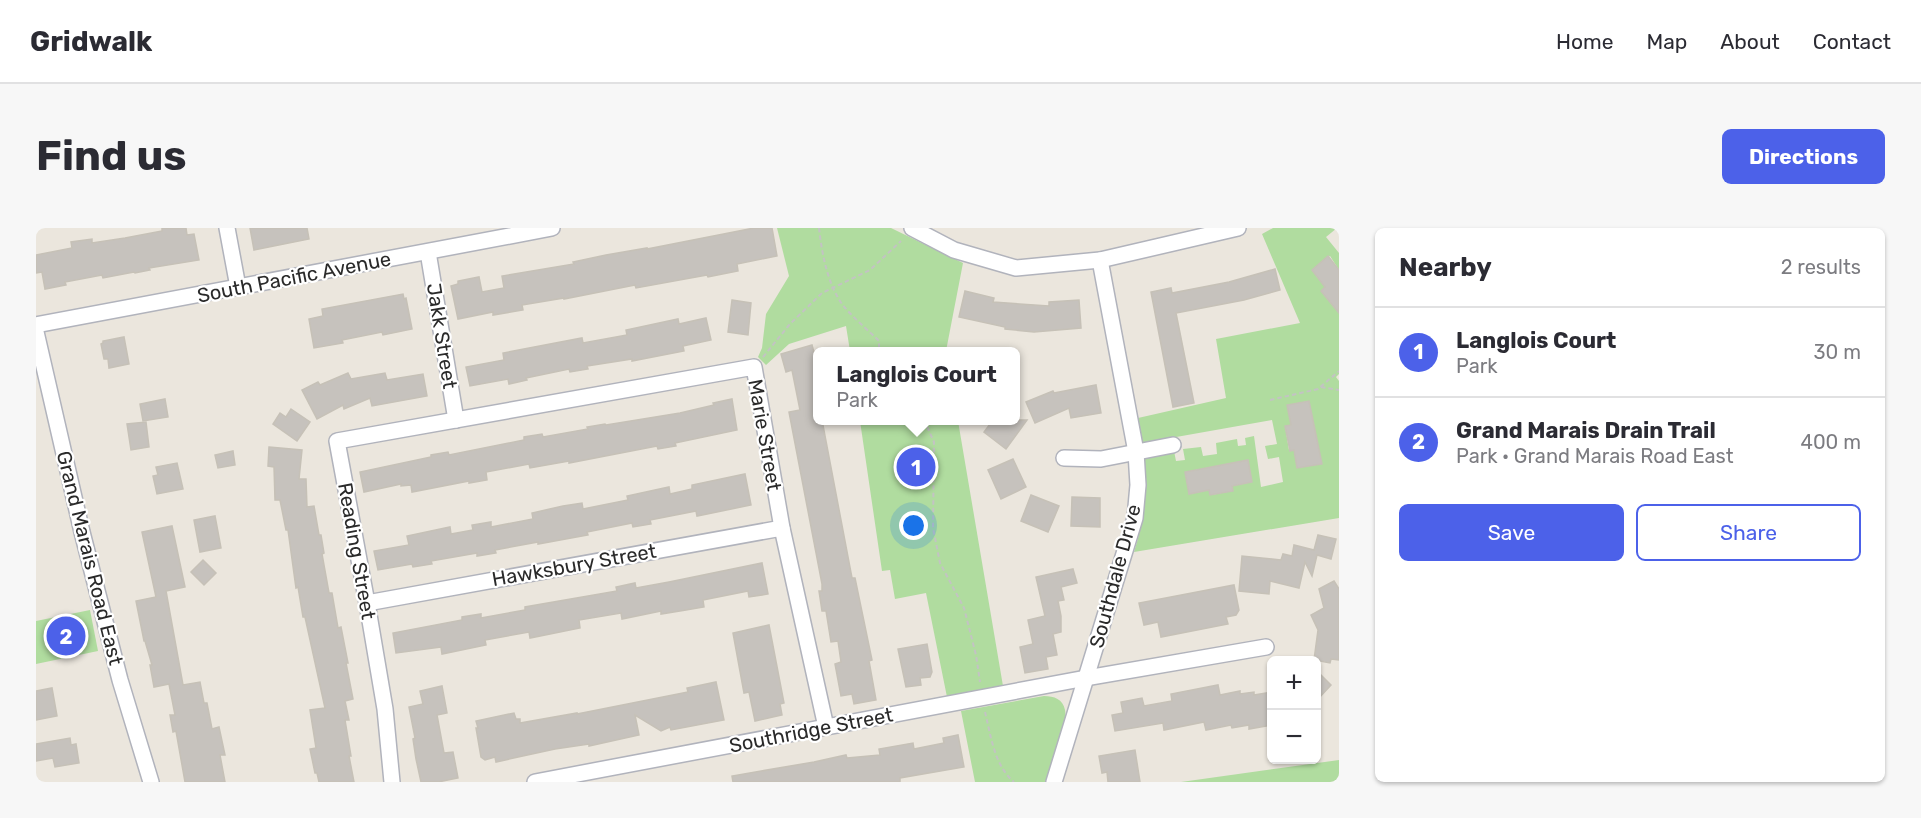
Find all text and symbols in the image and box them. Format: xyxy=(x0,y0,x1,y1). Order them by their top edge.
text: Gridwalk xyxy=(30,25,152,58)
text: Home xyxy=(1556,29,1613,54)
text: Map xyxy=(1646,29,1687,54)
text: About xyxy=(1720,29,1780,54)
text: Contact xyxy=(1813,29,1891,54)
button: Directions xyxy=(1722,129,1885,184)
text: Find us xyxy=(36,131,187,181)
street label: South Pacific Avenue xyxy=(195,246,393,308)
text: Nearby xyxy=(1399,252,1492,283)
text: 2 results xyxy=(1781,255,1861,279)
street label: Jakk Street xyxy=(422,281,462,391)
text: Langlois Court xyxy=(1456,327,1616,354)
text: 1 xyxy=(1414,340,1423,364)
text: 30 m xyxy=(1814,340,1861,364)
popup xyxy=(813,347,1020,425)
text: Park xyxy=(1456,354,1498,378)
text: Langlois Court xyxy=(836,361,997,388)
street label: Marie Street xyxy=(743,377,787,493)
text: Park xyxy=(836,388,878,412)
text: Grand Marais Drain Trail xyxy=(1456,417,1716,444)
text: 2 xyxy=(1412,430,1425,454)
text: 400 m xyxy=(1801,430,1861,454)
pin: 1 xyxy=(896,444,936,490)
text: Park · Grand Marais Road East xyxy=(1456,444,1734,468)
street label: Grand Marais Road East xyxy=(52,448,128,668)
street label: Reading Street xyxy=(333,481,381,622)
street label: Southdale Drive xyxy=(1084,501,1146,651)
button: Save xyxy=(1399,504,1624,561)
button: Share xyxy=(1636,504,1861,561)
your location xyxy=(899,511,928,540)
street label: Hawksbury Street xyxy=(490,539,658,591)
pin: 2 xyxy=(46,614,86,658)
map controls xyxy=(1267,656,1321,764)
button: + xyxy=(1267,656,1321,710)
street label: Southridge Street xyxy=(727,702,895,758)
button: − xyxy=(1267,710,1321,764)

